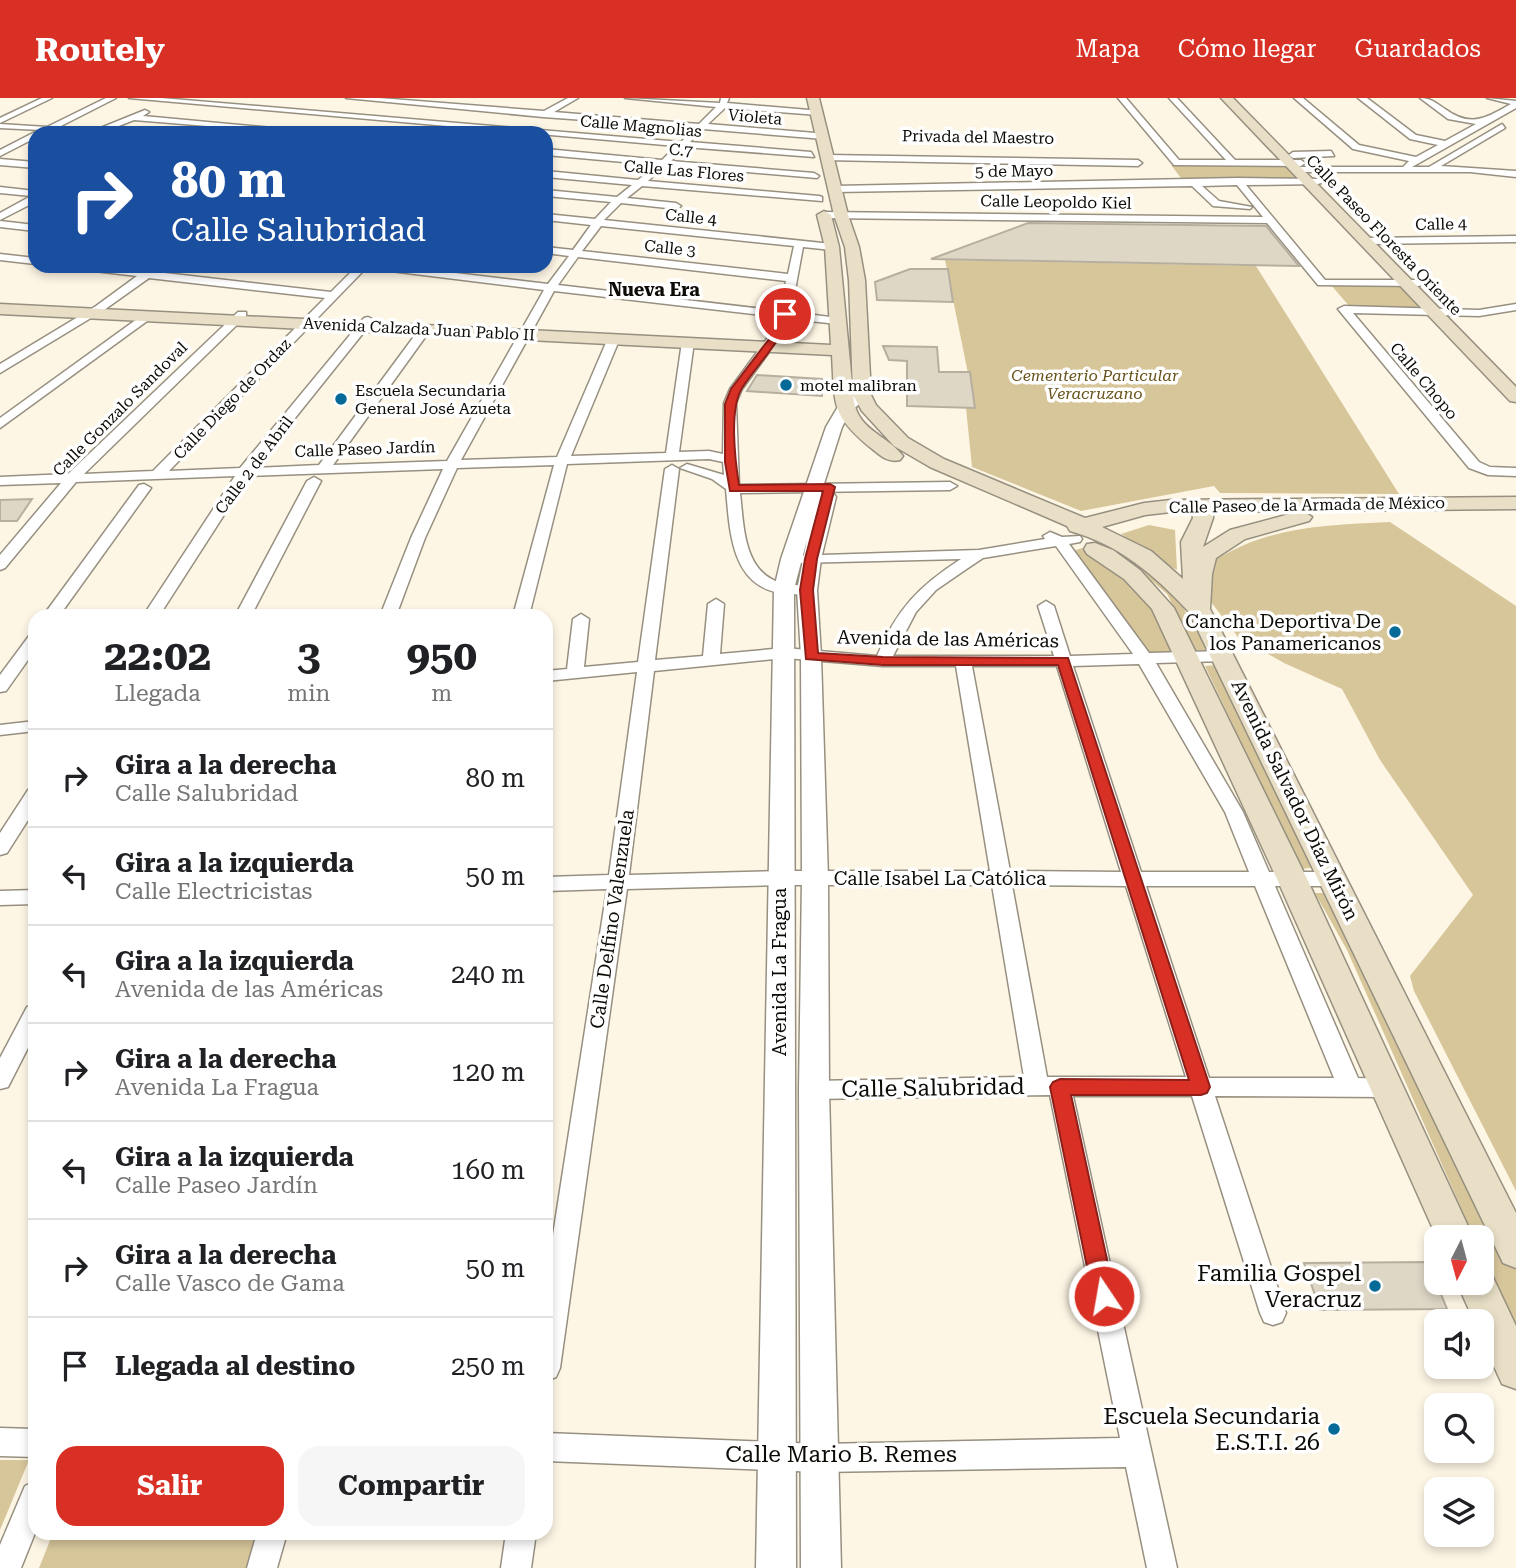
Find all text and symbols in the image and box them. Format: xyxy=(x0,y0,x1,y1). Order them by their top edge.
text: Routely xyxy=(35,30,165,69)
text: Mapa xyxy=(1076,35,1140,63)
text: Cómo llegar xyxy=(1178,35,1316,63)
text: Guardados xyxy=(1354,35,1481,63)
street label: Violeta xyxy=(727,105,783,129)
street label: Calle Magnolias xyxy=(579,111,703,141)
street label: Privada del Maestro xyxy=(902,126,1055,148)
street label: C.7 xyxy=(668,139,694,161)
street label: Calle Paseo Floresta Oriente xyxy=(1302,151,1466,319)
text: 80 m xyxy=(171,152,286,209)
icon: right xyxy=(56,154,147,245)
street label: Calle Las Flores xyxy=(623,156,745,186)
street label: 5 de Mayo xyxy=(975,161,1054,181)
street label: Calle Leopoldo Kiel xyxy=(980,191,1132,213)
street label: Calle 4 xyxy=(664,205,718,229)
text: Calle Salubridad xyxy=(171,211,426,249)
street label: Calle 4 xyxy=(1415,214,1467,234)
street label: Calle 3 xyxy=(643,236,697,260)
district label: Nueva Era xyxy=(608,279,700,300)
pin xyxy=(755,284,815,344)
icon: arrive xyxy=(766,295,804,333)
street label: Avenida Calzada Juan Pablo II xyxy=(302,313,536,345)
street label: Calle Diego de Ordaz xyxy=(170,334,295,463)
street label: Calle Gonzalo Sandoval xyxy=(49,338,191,480)
street label: Calle Chopo xyxy=(1386,339,1462,424)
park label: Cementerio Particular Veracruzano xyxy=(1011,366,1179,403)
place label: motel malibran xyxy=(800,376,917,395)
marker: motel malibran xyxy=(778,377,794,393)
place label: Escuela Secundaria General José Azueta xyxy=(355,381,511,418)
marker: Escuela Secundaria General José Azueta xyxy=(333,391,349,407)
street label: Calle 2 de Abril xyxy=(211,412,297,518)
street label: Calle Paseo Jardín xyxy=(294,437,436,461)
street label: Calle Paseo de la Armada de México xyxy=(1169,493,1445,517)
place label: Cancha Deportiva De los Panamericanos xyxy=(1185,610,1381,655)
marker: Cancha Deportiva De los Panamericanos xyxy=(1387,624,1403,640)
street label: Avenida de las Américas xyxy=(837,626,1059,652)
text: 22:02 xyxy=(104,631,211,680)
text: 3 xyxy=(297,631,321,680)
text: 950 xyxy=(406,631,477,680)
street label: Avenida Salvador Díaz Mirón xyxy=(1227,676,1363,924)
text: Llegada xyxy=(115,680,201,707)
text: min xyxy=(287,680,330,707)
text: m xyxy=(431,680,452,707)
text: Gira a la derecha xyxy=(115,750,336,780)
icon: right xyxy=(56,759,94,797)
text: 80 m xyxy=(466,763,525,793)
text: Calle Salubridad xyxy=(115,780,298,807)
street label: Calle Delfino Valenzuela xyxy=(585,807,639,1030)
text: Gira a la izquierda xyxy=(115,848,354,878)
icon: left xyxy=(56,857,94,895)
text: 50 m xyxy=(466,861,525,891)
street label: Calle Isabel La Católica xyxy=(834,867,1047,890)
text: Calle Electricistas xyxy=(115,878,313,905)
street label: Avenida La Fragua xyxy=(768,887,791,1056)
text: Gira a la izquierda xyxy=(115,946,354,976)
icon: left xyxy=(56,955,94,993)
text: 240 m xyxy=(451,959,525,989)
text: Avenida de las Américas xyxy=(115,976,383,1003)
text: Gira a la derecha xyxy=(115,1044,336,1074)
icon: right xyxy=(56,1053,94,1091)
text: 120 m xyxy=(451,1057,525,1087)
street label: Calle Salubridad xyxy=(841,1073,1025,1103)
text: Avenida La Fragua xyxy=(115,1074,319,1101)
text: Gira a la izquierda xyxy=(115,1142,354,1172)
icon: left xyxy=(56,1151,94,1189)
text: 160 m xyxy=(451,1155,525,1185)
text: Calle Paseo Jardín xyxy=(115,1172,318,1199)
north arrow xyxy=(1424,1225,1494,1295)
map controls xyxy=(1424,1225,1494,1547)
text: Gira a la derecha xyxy=(115,1240,336,1270)
icon: right xyxy=(56,1249,94,1287)
text: 50 m xyxy=(466,1253,525,1283)
position arrow xyxy=(1067,1259,1141,1333)
place label: Familia Gospel Veracruz xyxy=(1197,1260,1361,1313)
text: Calle Vasco de Gama xyxy=(115,1270,345,1297)
marker: Familia Gospel Veracruz xyxy=(1367,1278,1383,1294)
button: sound xyxy=(1424,1309,1494,1379)
icon: arrive xyxy=(56,1347,94,1385)
text: Llegada al destino xyxy=(115,1351,355,1381)
text: 250 m xyxy=(451,1351,525,1381)
button: search xyxy=(1424,1393,1494,1463)
place label: Escuela Secundaria E.S.T.I. 26 xyxy=(1103,1403,1321,1456)
marker: Escuela Secundaria E.S.T.I. 26 xyxy=(1326,1421,1342,1437)
street label: Calle Mario B. Remes xyxy=(725,1441,957,1468)
button: Salir xyxy=(56,1446,284,1526)
button: Compartir xyxy=(298,1446,525,1526)
button: layers xyxy=(1424,1477,1494,1547)

